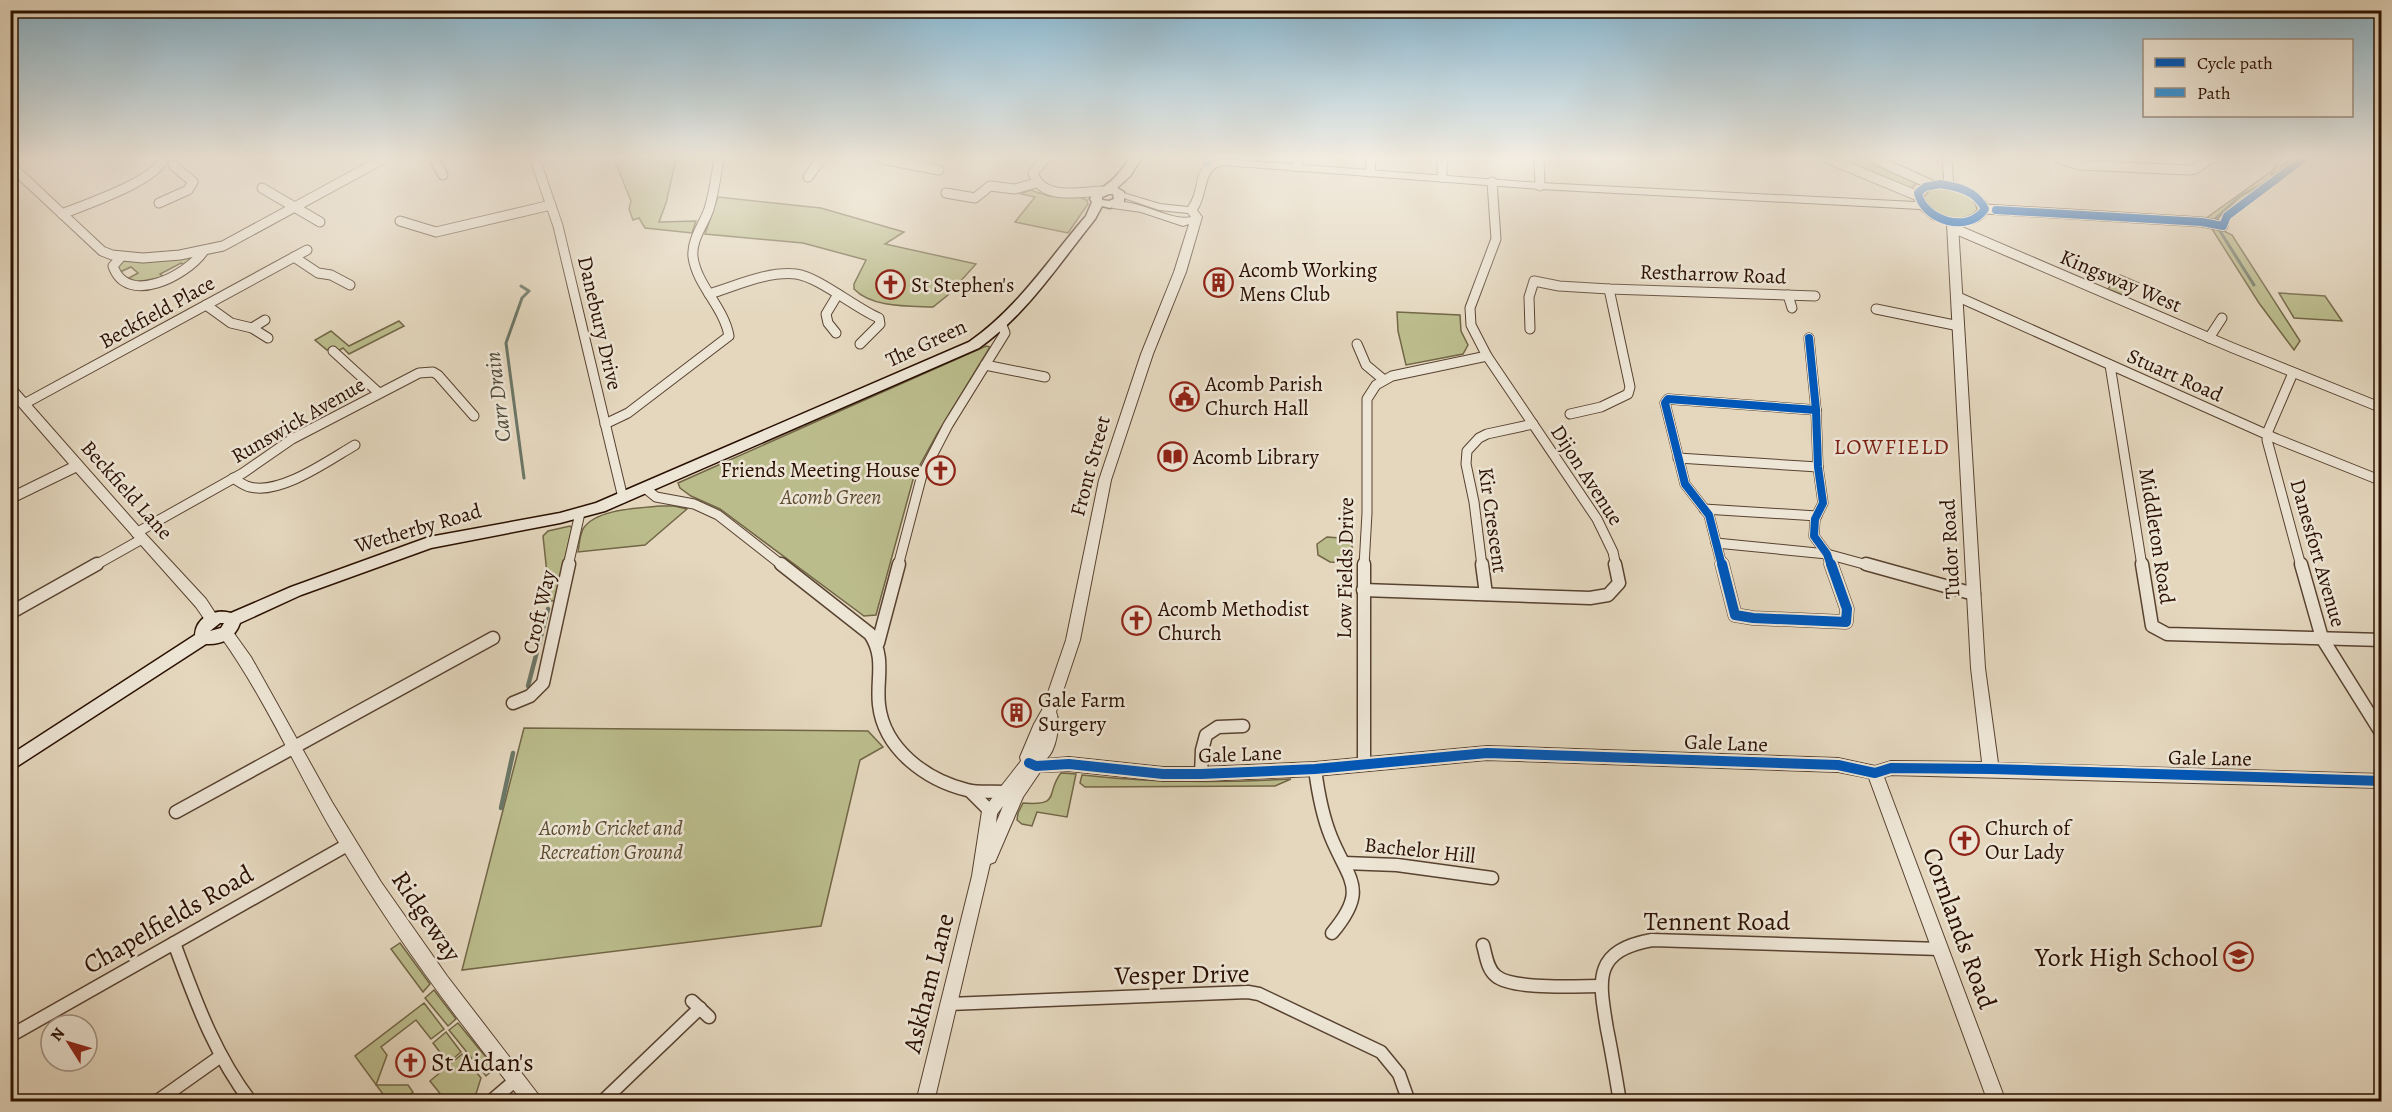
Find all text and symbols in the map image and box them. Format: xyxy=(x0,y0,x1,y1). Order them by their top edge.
legend xyxy=(2143,39,2353,117)
text: Cycle path xyxy=(2197,51,2273,75)
text: Path xyxy=(2197,81,2231,105)
street label: Kingsway West xyxy=(2056,243,2186,319)
street label: Danebury Drive xyxy=(571,253,629,393)
place label: Acomb Working Mens Club xyxy=(1238,256,1378,308)
street label: Restharrow Road xyxy=(1639,257,1787,291)
building icon: Acomb Working Mens Club xyxy=(1202,266,1234,298)
street label: Beckfield Place xyxy=(94,269,220,355)
church icon: St Stephen's xyxy=(874,269,906,301)
place label: St Stephen's xyxy=(911,271,1014,299)
street label: The Green xyxy=(881,312,971,374)
street label: Stuart Road xyxy=(2123,341,2228,409)
water label: Carr Drain xyxy=(478,350,518,444)
street label: Runswick Avenue xyxy=(226,370,370,470)
place label: Acomb Parish Church Hall xyxy=(1204,370,1323,422)
public building icon: Acomb Parish Church Hall xyxy=(1168,380,1200,412)
street label: Front Street xyxy=(1063,413,1117,519)
street label: Dijon Avenue xyxy=(1544,419,1630,531)
district label: LOWFIELD xyxy=(1834,432,1950,462)
street label: Beckfield Lane xyxy=(75,434,179,546)
library icon: Acomb Library xyxy=(1156,441,1188,473)
place label: Acomb Library xyxy=(1192,443,1320,471)
church icon: Friends Meeting House xyxy=(925,454,957,486)
place label: Friends Meeting House xyxy=(721,456,920,484)
street label: Kir Crescent xyxy=(1472,465,1514,575)
street label: Middleton Road xyxy=(2132,466,2182,607)
street label: Danesfort Avenue xyxy=(2284,476,2352,630)
park label: Acomb Green xyxy=(780,483,881,511)
street label: Wetherby Road xyxy=(350,496,485,560)
street label: Low Fields Drive xyxy=(1330,497,1360,639)
street label: Tudor Road xyxy=(1933,498,1967,600)
street label: Croft Way xyxy=(516,567,562,657)
place label: Acomb Methodist Church xyxy=(1157,595,1309,647)
church icon: Acomb Methodist Church xyxy=(1121,605,1153,637)
place label: Gale Farm Surgery xyxy=(1038,686,1125,738)
building icon: Gale Farm Surgery xyxy=(1001,696,1033,728)
street label: Gale Lane xyxy=(1684,728,1768,758)
street label: Gale Lane xyxy=(1198,739,1282,769)
street label: Gale Lane xyxy=(2168,743,2252,773)
park label: Acomb Cricket and Recreation Ground xyxy=(538,814,683,866)
place label: Church of Our Lady xyxy=(1985,814,2073,866)
church icon: Church of Our Lady xyxy=(1948,824,1980,856)
street label: Bachelor Hill xyxy=(1363,830,1477,870)
street label: Cornlands Road xyxy=(1914,843,2005,1014)
street label: Chapelfields Road xyxy=(77,857,260,982)
street label: Ridgeway xyxy=(383,864,470,969)
street label: Tennent Road xyxy=(1644,904,1790,939)
street label: Askham Lane xyxy=(894,910,963,1057)
place label: York High School xyxy=(2034,940,2218,975)
school or university icon: York High School xyxy=(2223,941,2255,973)
street label: Vesper Drive xyxy=(1113,956,1250,993)
north arrow xyxy=(39,1013,99,1073)
text: N xyxy=(46,1023,70,1046)
place label: St Aidan's xyxy=(431,1045,534,1080)
church icon: St Aidan's xyxy=(394,1046,426,1078)

